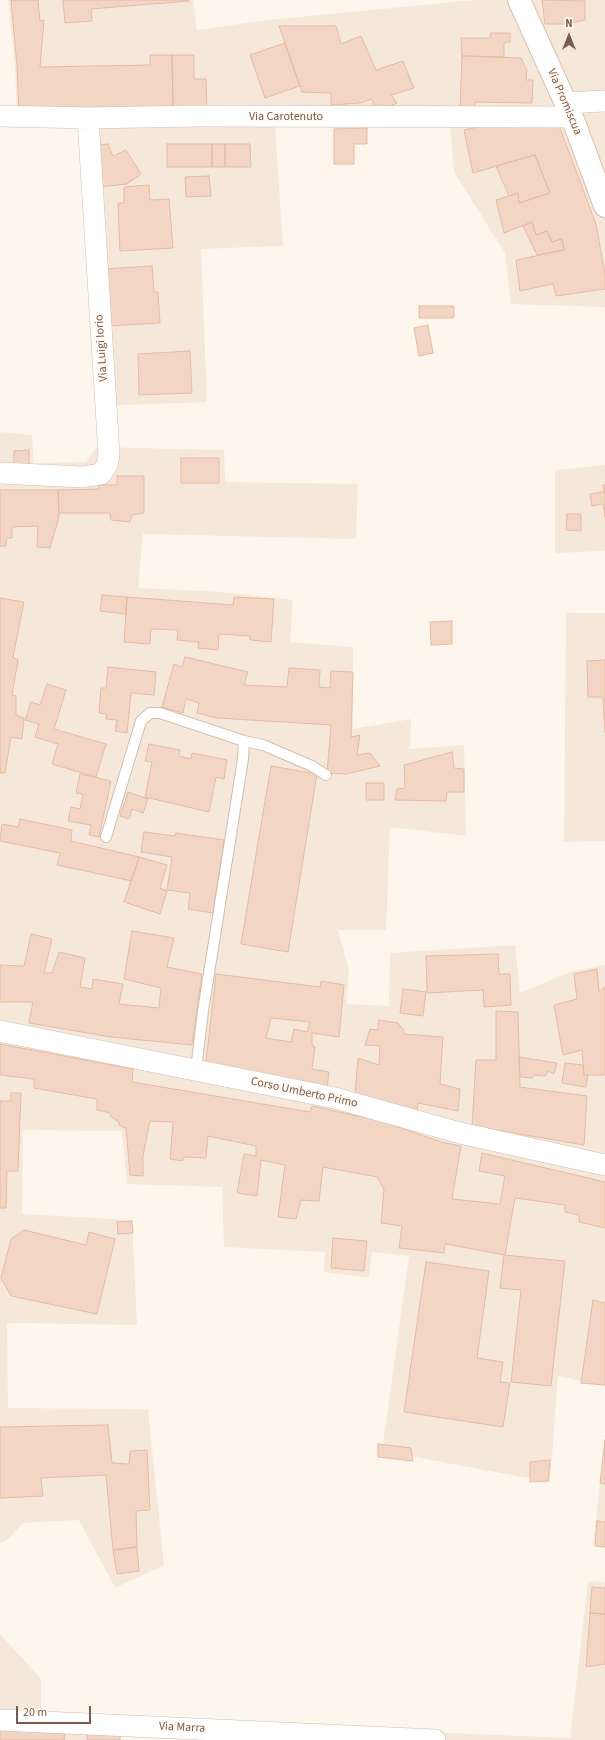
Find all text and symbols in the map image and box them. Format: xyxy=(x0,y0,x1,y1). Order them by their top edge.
north arrow xyxy=(549,16,589,56)
text: N xyxy=(565,16,573,31)
street label: Via Promiscua xyxy=(544,67,584,137)
street label: Via Carotenuto xyxy=(249,110,323,124)
street label: Via Luigi Iorio xyxy=(92,314,112,382)
street label: Corso Umberto Primo xyxy=(249,1075,359,1111)
scale bar xyxy=(18,1698,93,1724)
text: 20 m xyxy=(23,1704,47,1721)
street label: Via Marra xyxy=(158,1720,206,1736)

